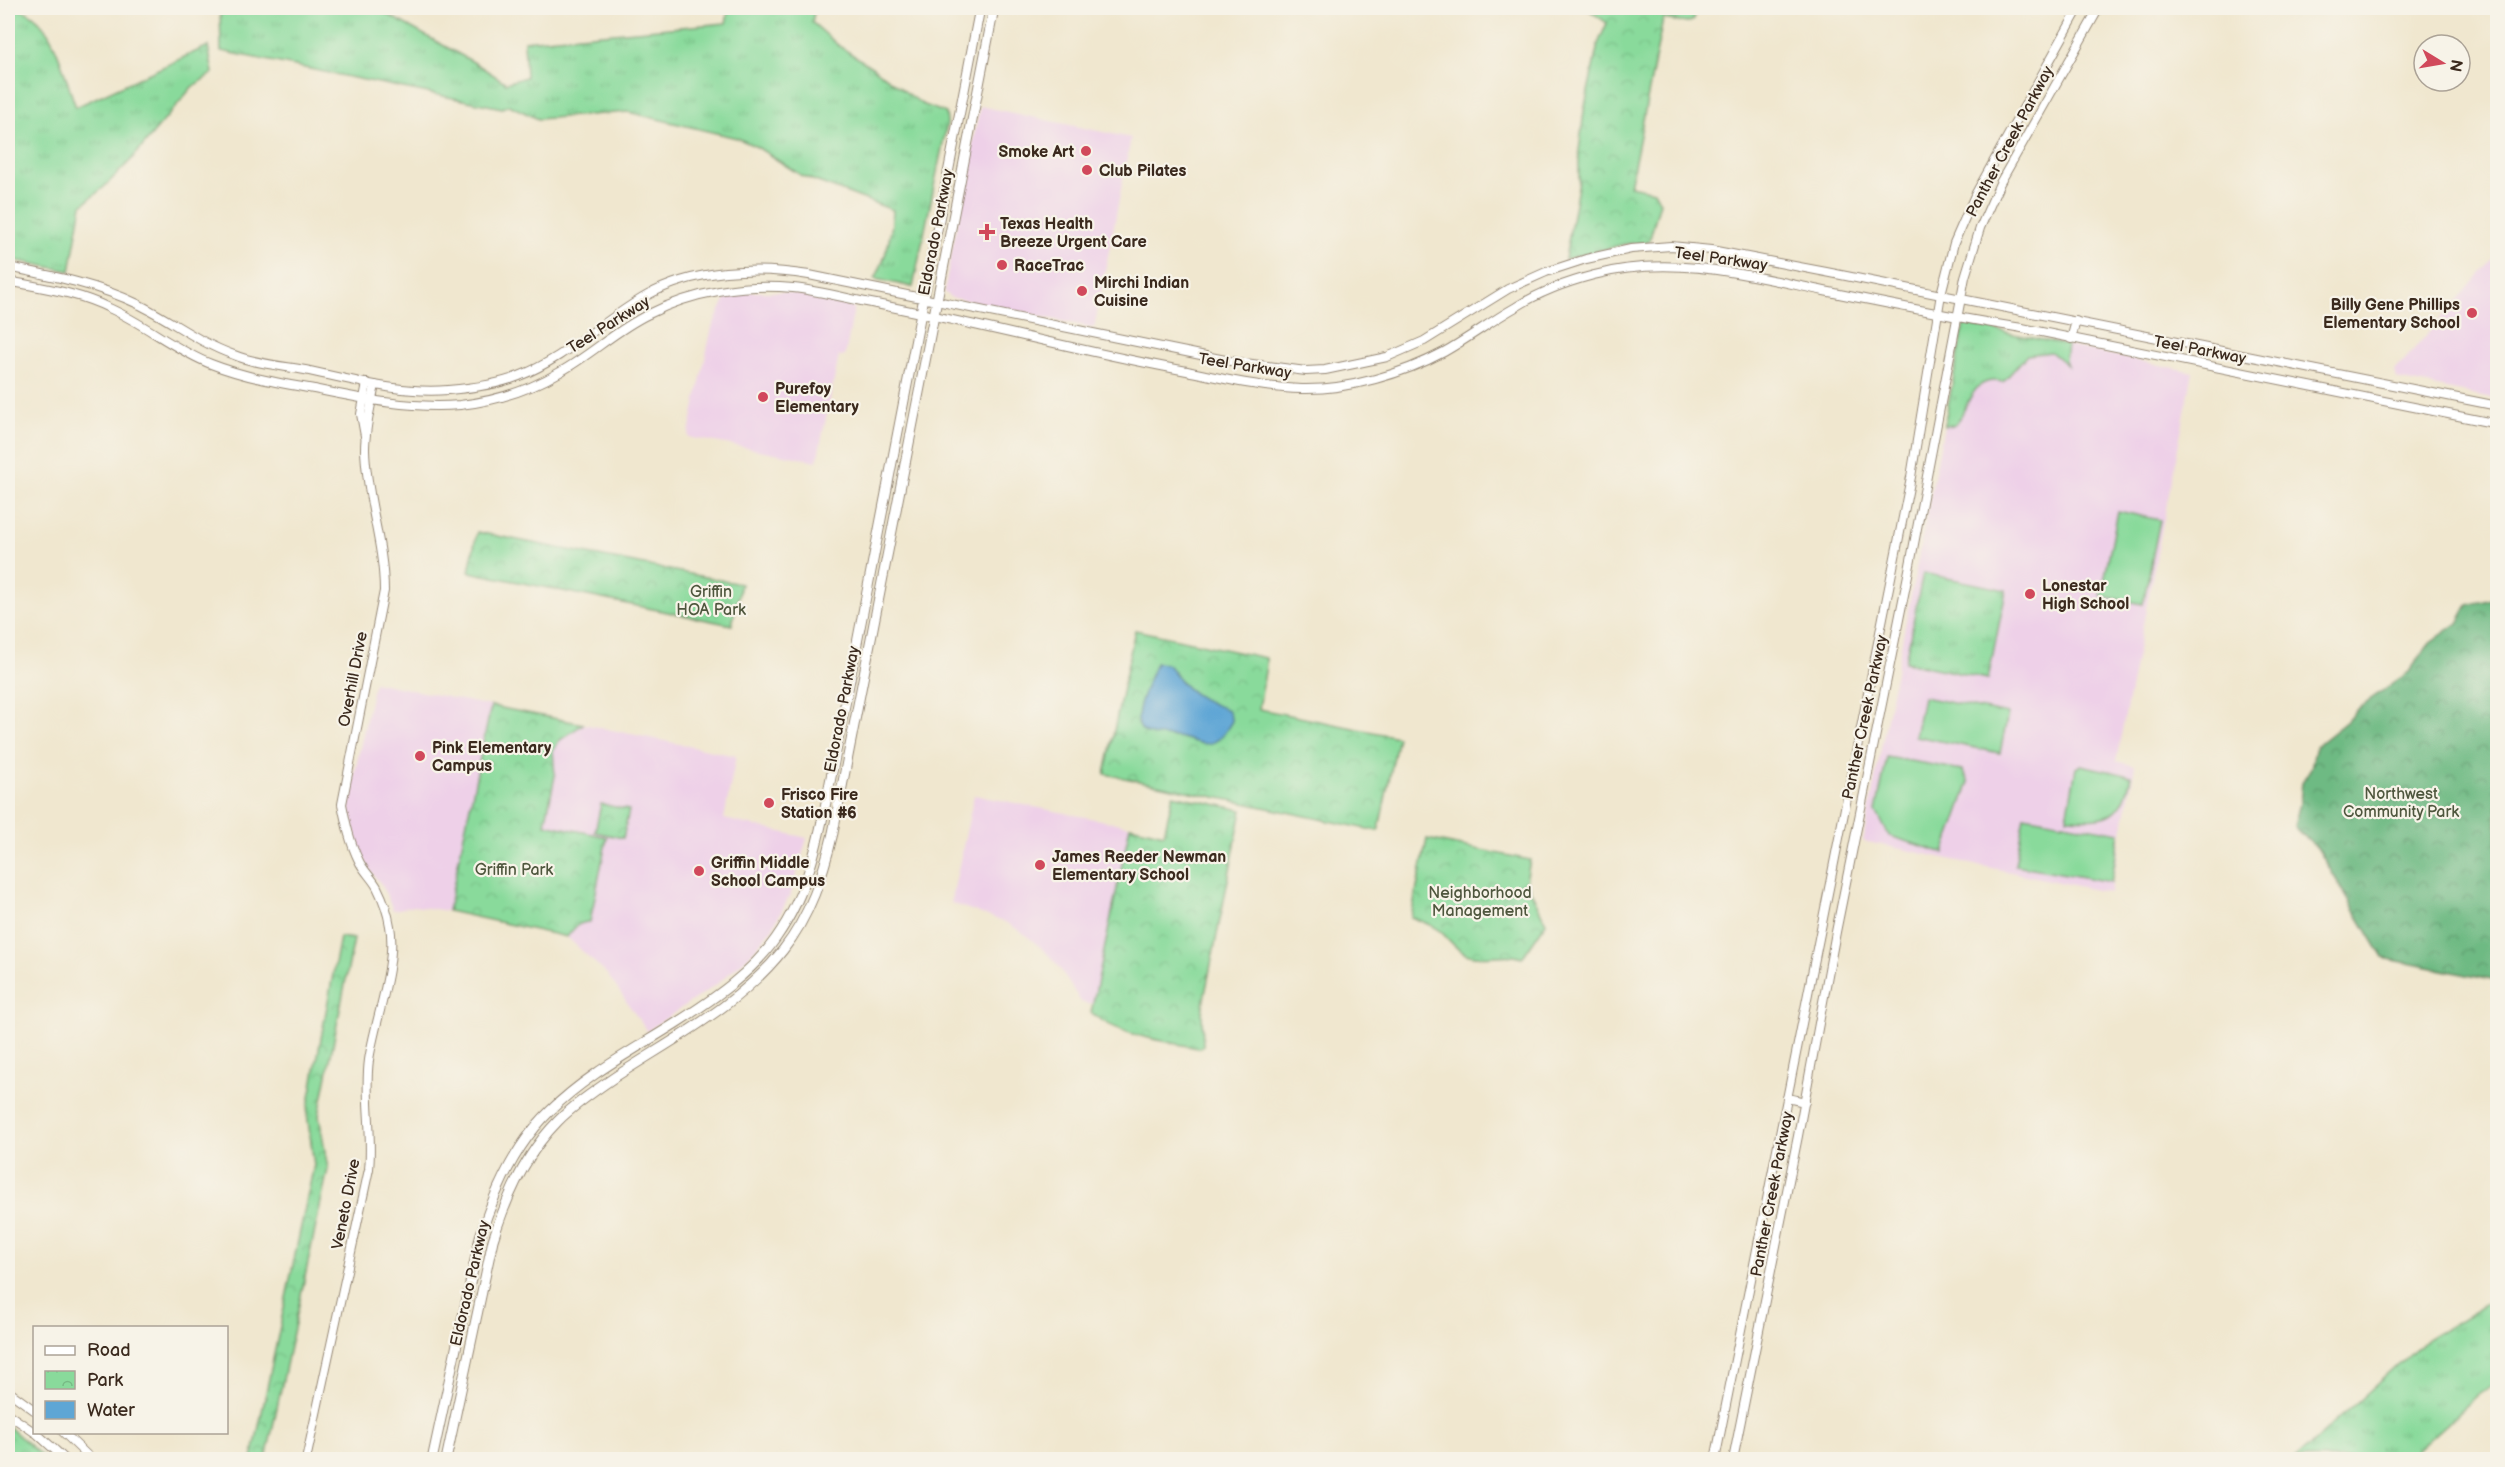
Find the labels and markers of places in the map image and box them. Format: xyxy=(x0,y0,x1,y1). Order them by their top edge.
place label: Smoke Art xyxy=(998,143,1075,162)
marker: Smoke Art xyxy=(1079,144,1093,158)
place label: Club Pilates xyxy=(1099,162,1187,181)
marker: Club Pilates xyxy=(1080,163,1094,177)
place label: Texas Health Breeze Urgent Care xyxy=(1000,215,1147,252)
marker: Texas Health Breeze Urgent Care xyxy=(978,223,996,241)
place label: RaceTrac xyxy=(1014,257,1084,276)
marker: RaceTrac xyxy=(995,258,1009,272)
place label: Mirchi Indian Cuisine xyxy=(1094,274,1189,311)
marker: Mirchi Indian Cuisine xyxy=(1075,284,1089,298)
place label: Billy Gene Phillips Elementary School xyxy=(2323,296,2460,333)
marker: Billy Gene Phillips Elementary School xyxy=(2465,306,2479,320)
place label: Purefoy Elementary xyxy=(775,380,859,417)
marker: Purefoy Elementary xyxy=(756,390,770,404)
place label: Lonestar High School xyxy=(2042,577,2129,614)
marker: Lonestar High School xyxy=(2023,587,2037,601)
place label: Pink Elementary Campus xyxy=(432,739,552,776)
marker: Pink Elementary Campus xyxy=(413,749,427,763)
place label: Frisco Fire Station #6 xyxy=(781,786,858,823)
marker: Frisco Fire Station #6 xyxy=(762,796,776,810)
place label: James Reeder Newman Elementary School xyxy=(1052,848,1226,885)
place label: Griffin Middle School Campus xyxy=(711,854,825,891)
marker: James Reeder Newman Elementary School xyxy=(1033,858,1047,872)
marker: Griffin Middle School Campus xyxy=(692,864,706,878)

